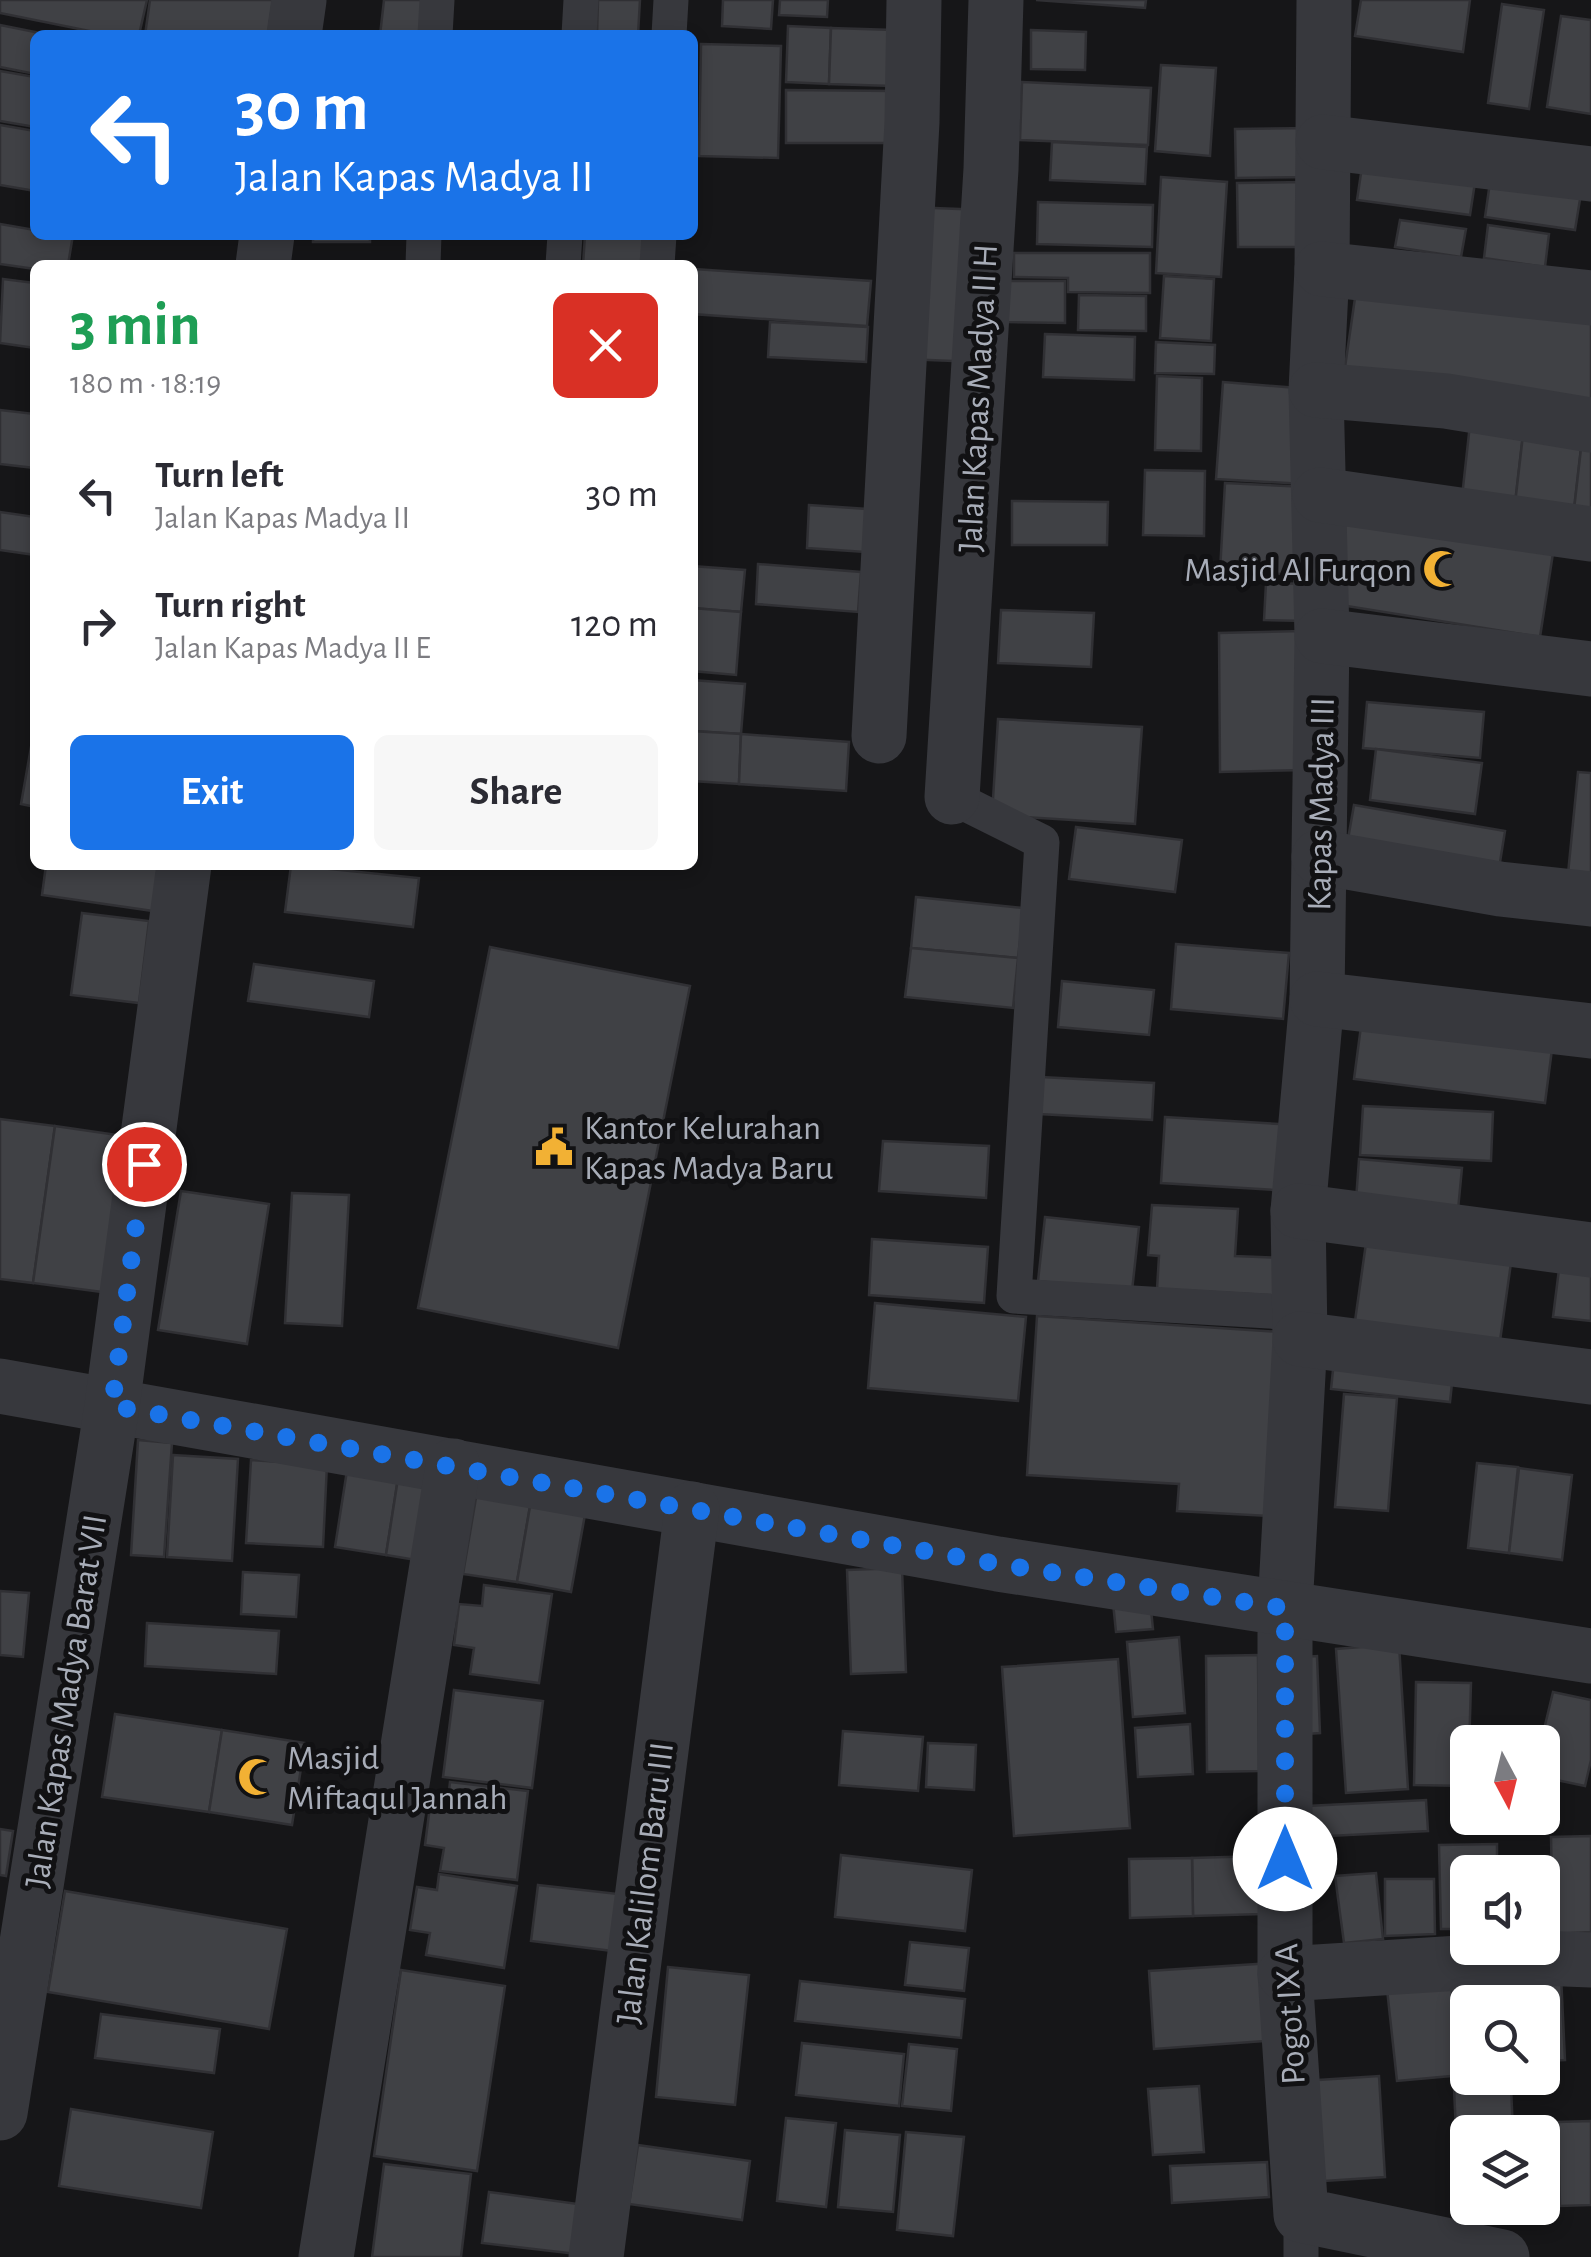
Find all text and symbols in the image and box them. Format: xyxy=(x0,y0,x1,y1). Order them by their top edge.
icon: left xyxy=(70,70,200,200)
text: 30 m xyxy=(235,73,369,143)
text: Jalan Kapas Madya II xyxy=(235,155,594,200)
street label: Jalan Kapas Madya II H xyxy=(953,243,1004,553)
button: close xyxy=(553,293,658,398)
text: 3 min xyxy=(70,296,201,356)
text: 180 m · 18:19 xyxy=(70,367,221,399)
text: Turn left xyxy=(155,457,283,495)
icon: left xyxy=(70,468,125,523)
text: 30 m xyxy=(586,476,658,514)
text: Jalan Kapas Madya II xyxy=(155,502,410,534)
mosque icon: Masjid Al Furqon xyxy=(1421,548,1463,590)
place label: Masjid Al Furqon xyxy=(1184,553,1412,588)
text: Turn right xyxy=(155,587,305,625)
icon: right xyxy=(70,598,125,653)
text: 120 m xyxy=(571,606,658,644)
text: Jalan Kapas Madya II E xyxy=(155,632,431,664)
street label: Kapas Madya III xyxy=(1302,697,1341,911)
button: Exit xyxy=(70,735,354,850)
button: Share xyxy=(374,735,658,850)
place label: Kantor Kelurahan Kapas Madya Baru xyxy=(584,1111,833,1186)
pin xyxy=(102,1122,187,1207)
public building icon: Kantor Kelurahan Kapas Madya Baru xyxy=(533,1126,575,1168)
icon: arrive xyxy=(117,1137,172,1192)
street label: Jalan Kapas Madya Barat VII xyxy=(20,1512,113,1890)
north arrow xyxy=(1450,1725,1560,1835)
map controls xyxy=(1450,1725,1560,2225)
street label: Jalan Kalilom Baru III xyxy=(611,1740,680,2026)
place label: Masjid Miftaqul Jannah xyxy=(287,1741,508,1816)
mosque icon: Masjid Miftaqul Jannah xyxy=(236,1756,278,1798)
position arrow xyxy=(1233,1807,1337,1911)
button: sound xyxy=(1450,1855,1560,1965)
street label: Pogot IX A xyxy=(1269,1942,1312,2085)
button: search xyxy=(1450,1985,1560,2095)
button: layers xyxy=(1450,2115,1560,2225)

